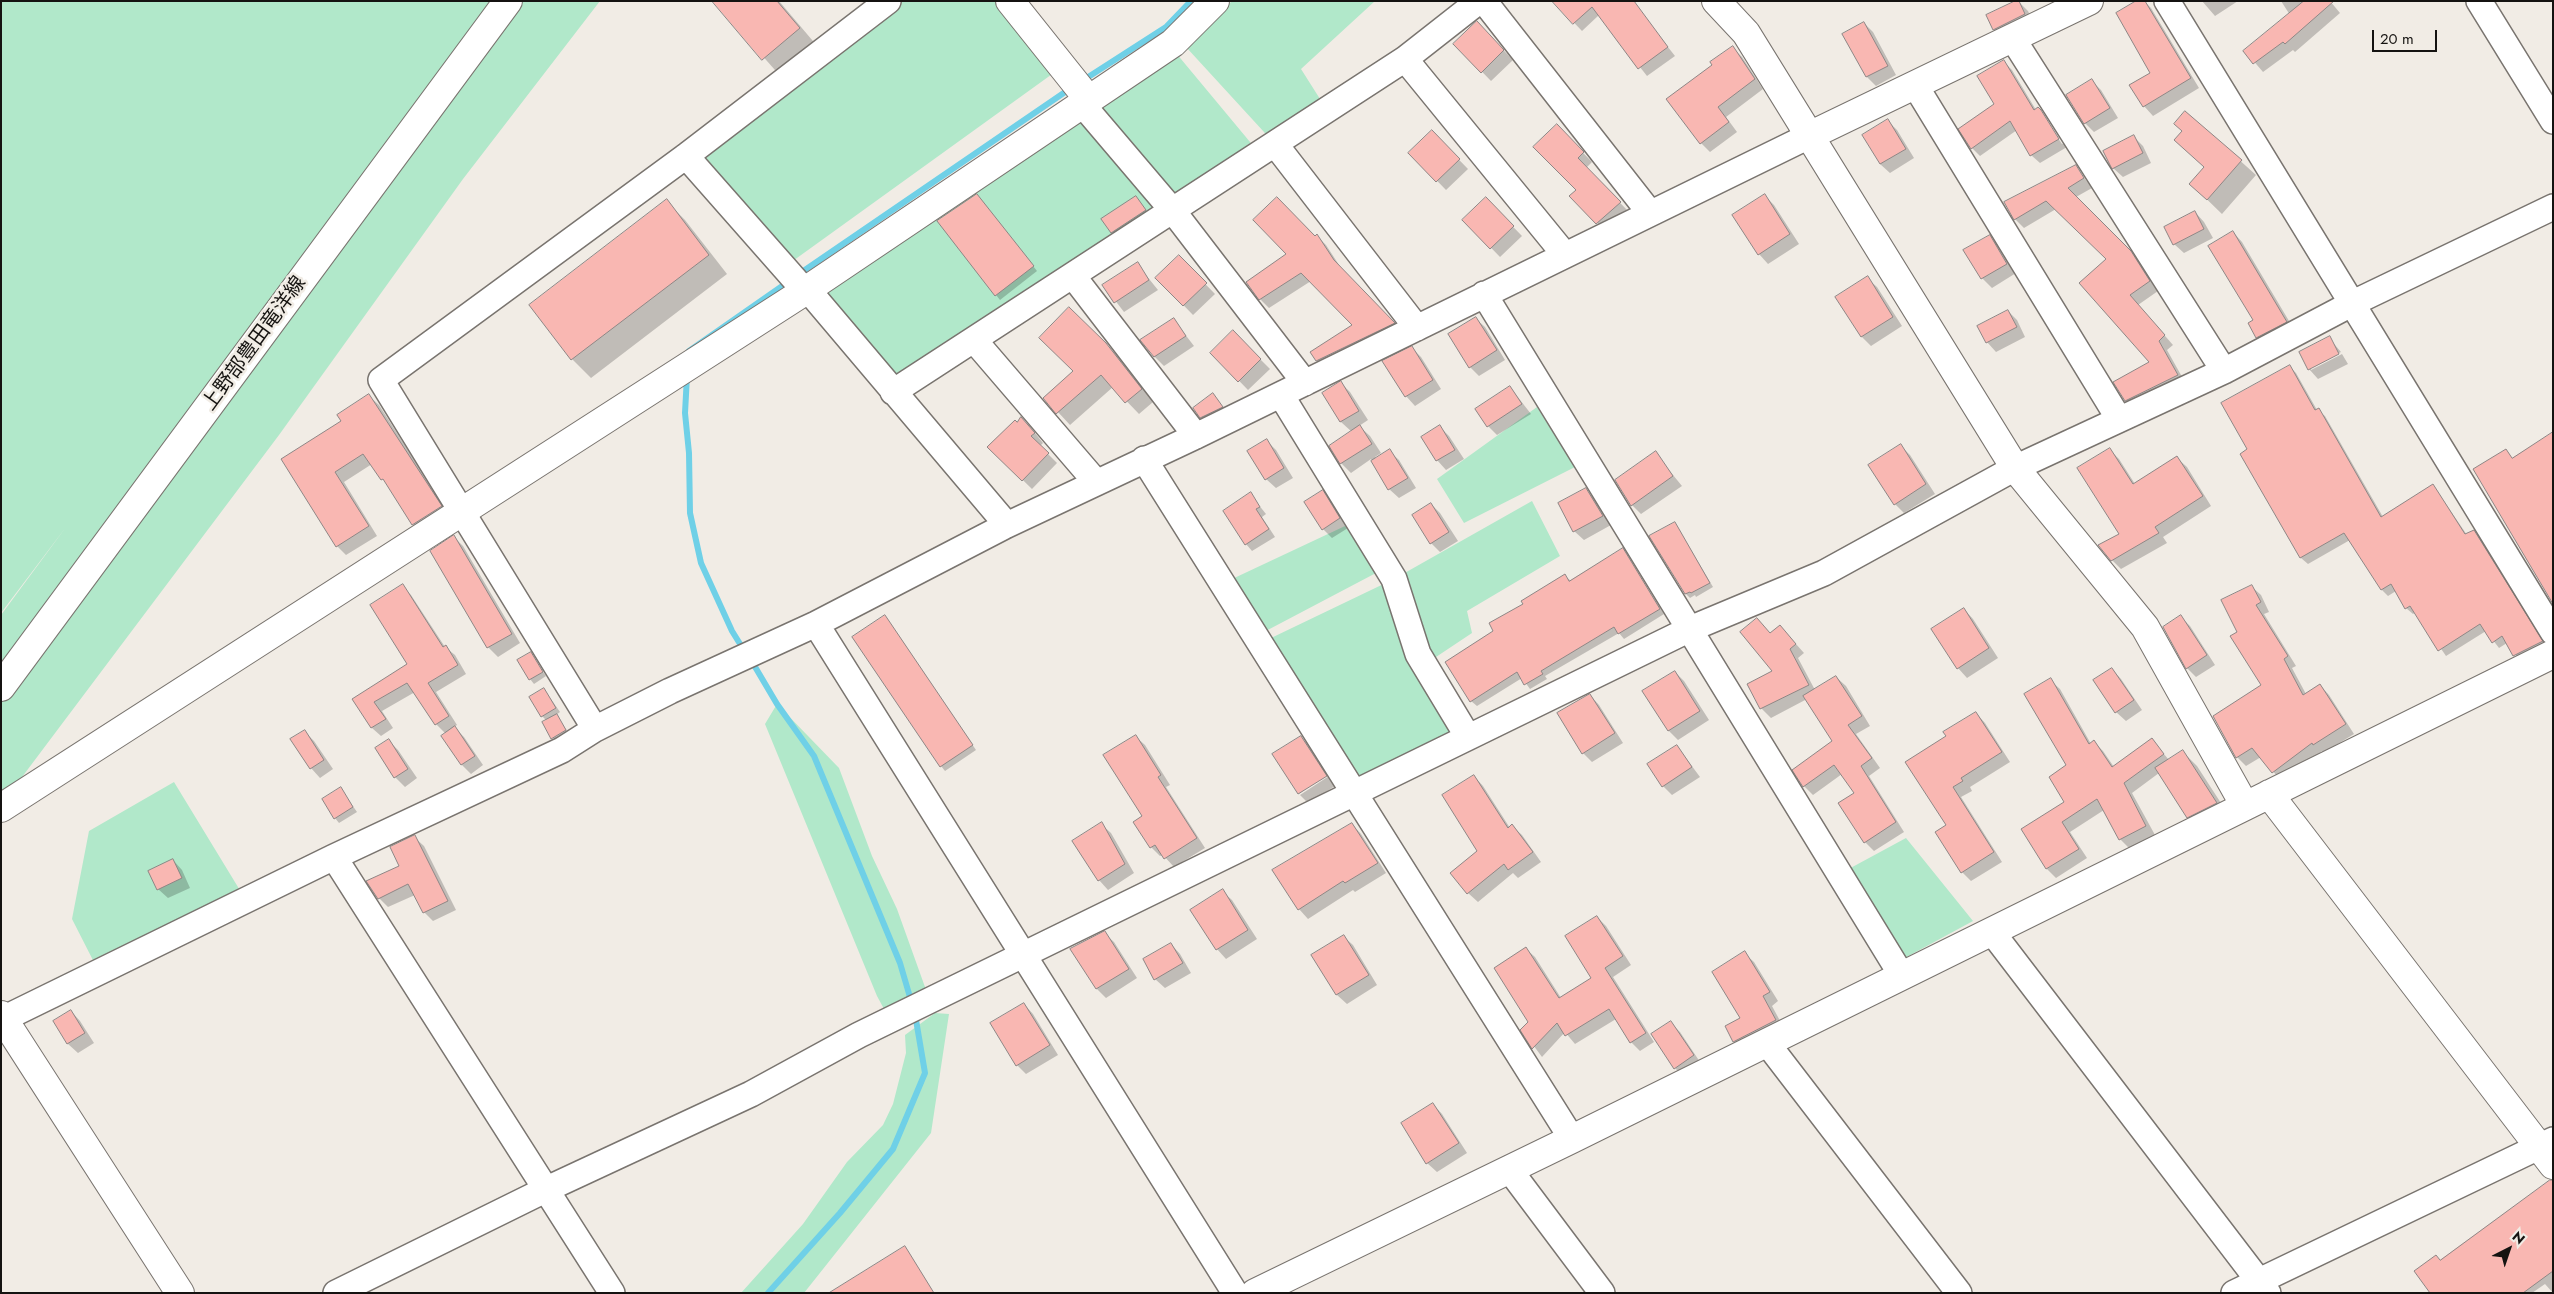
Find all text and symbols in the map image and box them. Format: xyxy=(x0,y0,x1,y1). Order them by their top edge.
scale bar xyxy=(2374,20,2439,52)
text: 20 m xyxy=(2380,28,2414,50)
street label: 上野部豊田竜洋線 xyxy=(198,272,312,416)
north arrow xyxy=(2484,1224,2534,1274)
text: N xyxy=(2508,1226,2530,1249)

